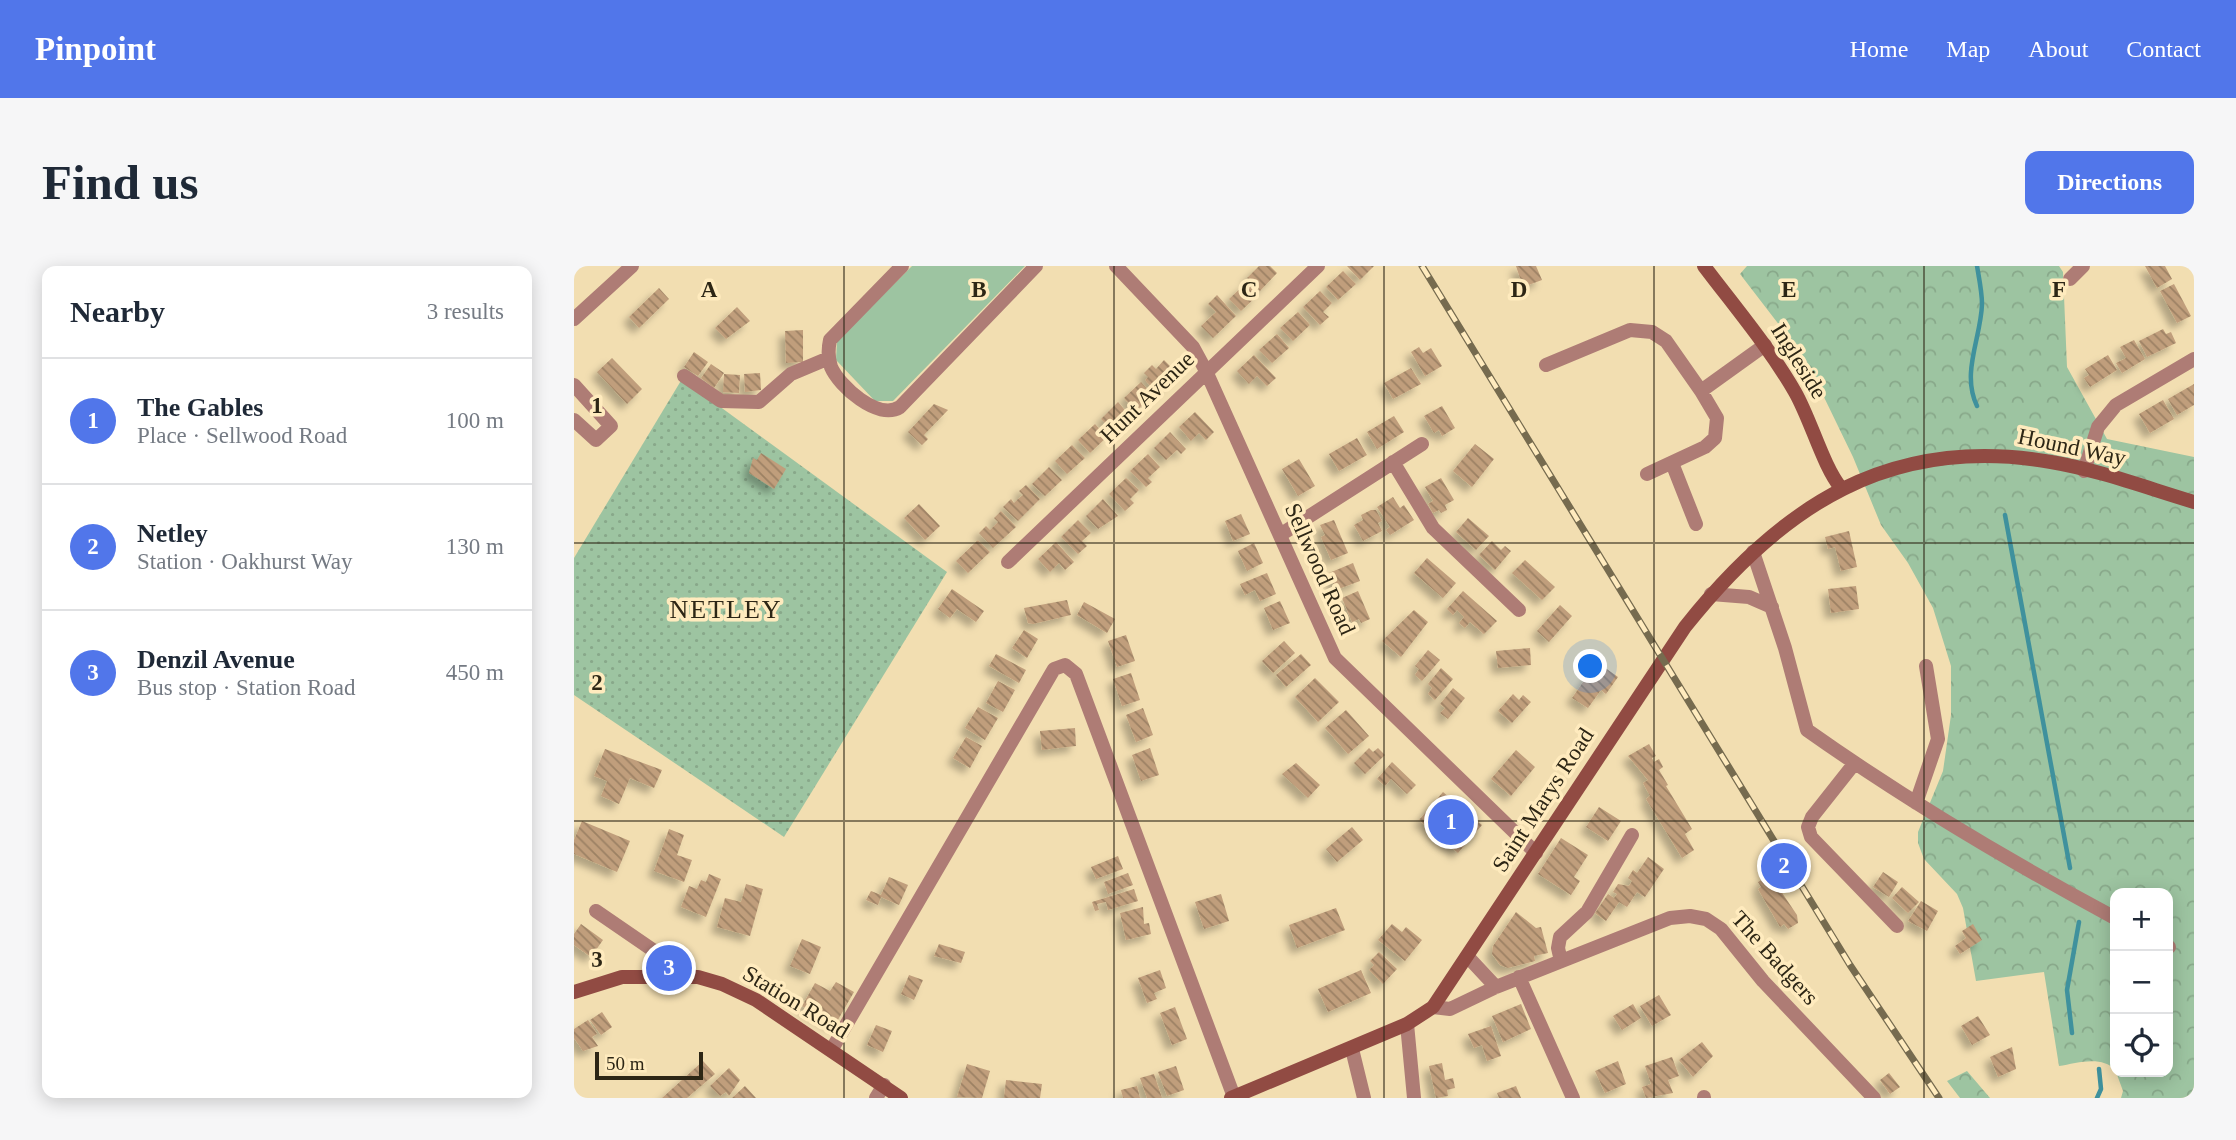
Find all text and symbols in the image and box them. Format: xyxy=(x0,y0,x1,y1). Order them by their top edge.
text: Pinpoint xyxy=(35,31,156,67)
text: Home xyxy=(1850,36,1908,62)
text: Map xyxy=(1946,36,1990,62)
text: About xyxy=(2028,36,2088,62)
text: Contact xyxy=(2126,36,2201,62)
button: Directions xyxy=(2025,151,2194,214)
text: Find us xyxy=(42,155,199,210)
text: A xyxy=(701,277,718,302)
text: B xyxy=(971,277,987,302)
text: C xyxy=(1241,277,1257,302)
text: D xyxy=(1511,277,1527,302)
text: E xyxy=(1781,277,1797,302)
text: F xyxy=(2052,277,2066,302)
text: Nearby xyxy=(70,295,165,328)
text: 3 results xyxy=(427,299,504,324)
street label: Ingleside xyxy=(1766,319,1832,403)
street label: Hunt Avenue xyxy=(1095,346,1199,448)
text: The Gables xyxy=(137,393,263,422)
text: 1 xyxy=(591,393,603,418)
text: 1 xyxy=(87,408,99,433)
text: 100 m xyxy=(446,408,504,433)
text: Place · Sellwood Road xyxy=(137,423,347,448)
street label: Hound Way xyxy=(2016,423,2129,471)
street label: Sellwood Road xyxy=(1280,499,1360,639)
text: Netley xyxy=(137,519,208,548)
text: 2 xyxy=(87,534,99,559)
text: 130 m xyxy=(446,534,504,559)
text: Station · Oakhurst Way xyxy=(137,549,353,574)
district label: NETLEY xyxy=(669,595,783,624)
text: Denzil Avenue xyxy=(137,645,295,674)
your location xyxy=(1573,649,1607,683)
text: 3 xyxy=(87,660,99,685)
text: 450 m xyxy=(446,660,504,685)
text: 2 xyxy=(591,670,603,695)
text: Bus stop · Station Road xyxy=(137,675,356,700)
street label: Saint Marys Road xyxy=(1487,723,1599,876)
pin: 1 xyxy=(1428,796,1474,848)
pin: 2 xyxy=(1761,840,1807,892)
map controls xyxy=(2110,888,2173,1077)
button: + xyxy=(2110,888,2173,951)
street label: The Badgers xyxy=(1727,906,1823,1010)
pin: 3 xyxy=(646,942,692,994)
text: 3 xyxy=(591,947,603,972)
button: − xyxy=(2110,951,2173,1014)
street label: Station Road xyxy=(738,961,854,1044)
button: locate xyxy=(2110,1014,2173,1077)
scale bar xyxy=(595,1049,704,1081)
text: 50 m xyxy=(606,1053,645,1074)

